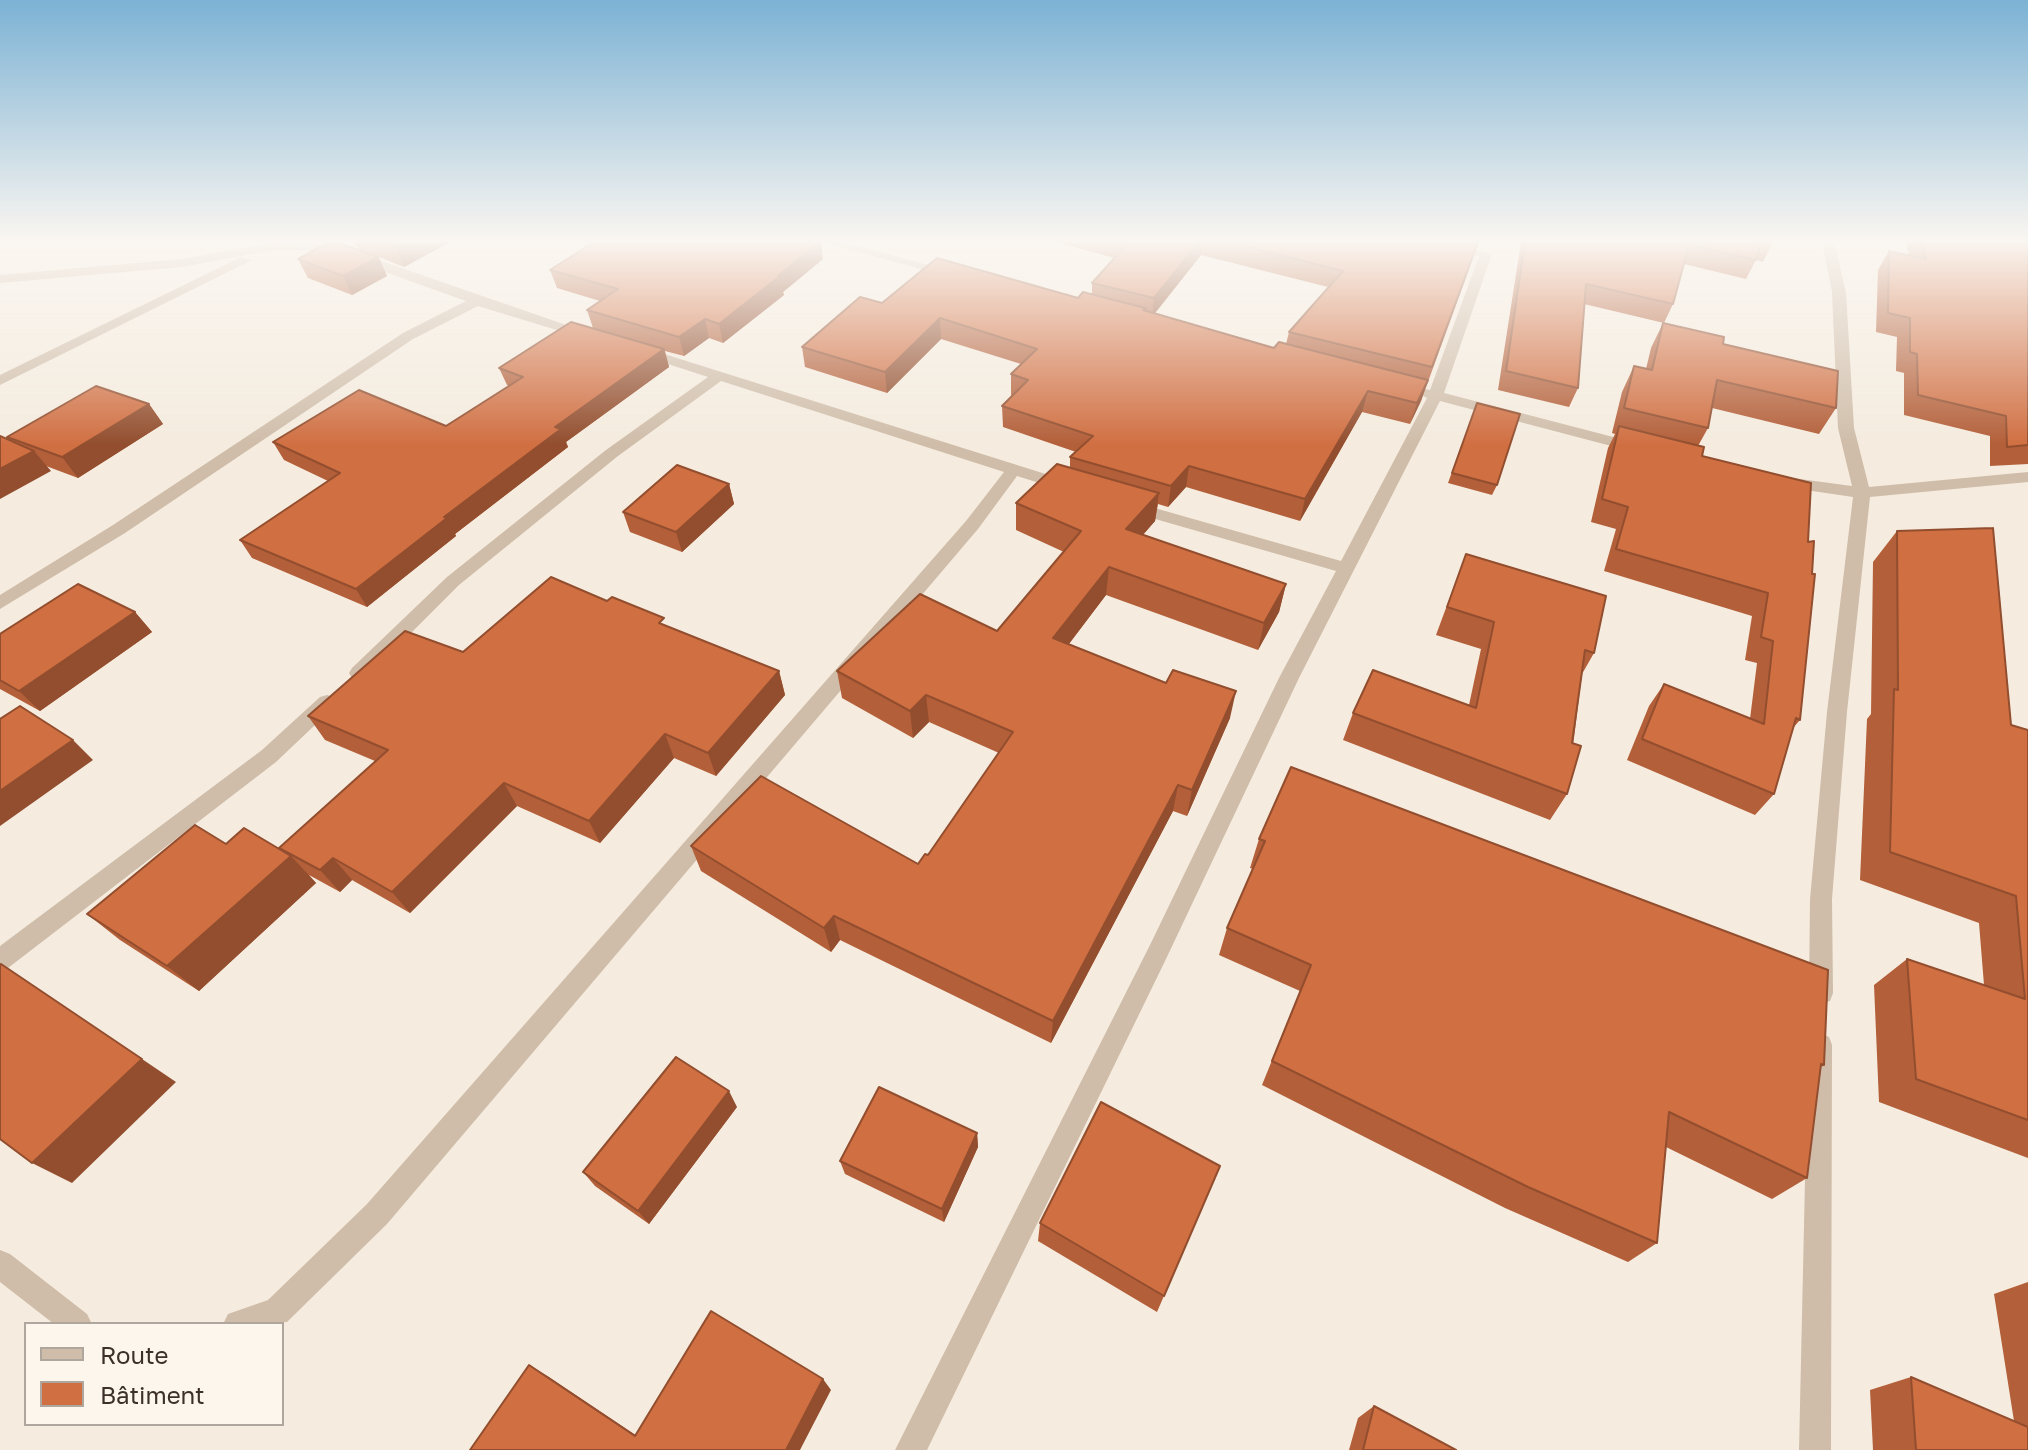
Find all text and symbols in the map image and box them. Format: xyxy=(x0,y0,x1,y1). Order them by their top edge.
legend xyxy=(24,1322,284,1426)
text: Route xyxy=(100,1340,169,1369)
text: Bâtiment xyxy=(100,1380,205,1409)

